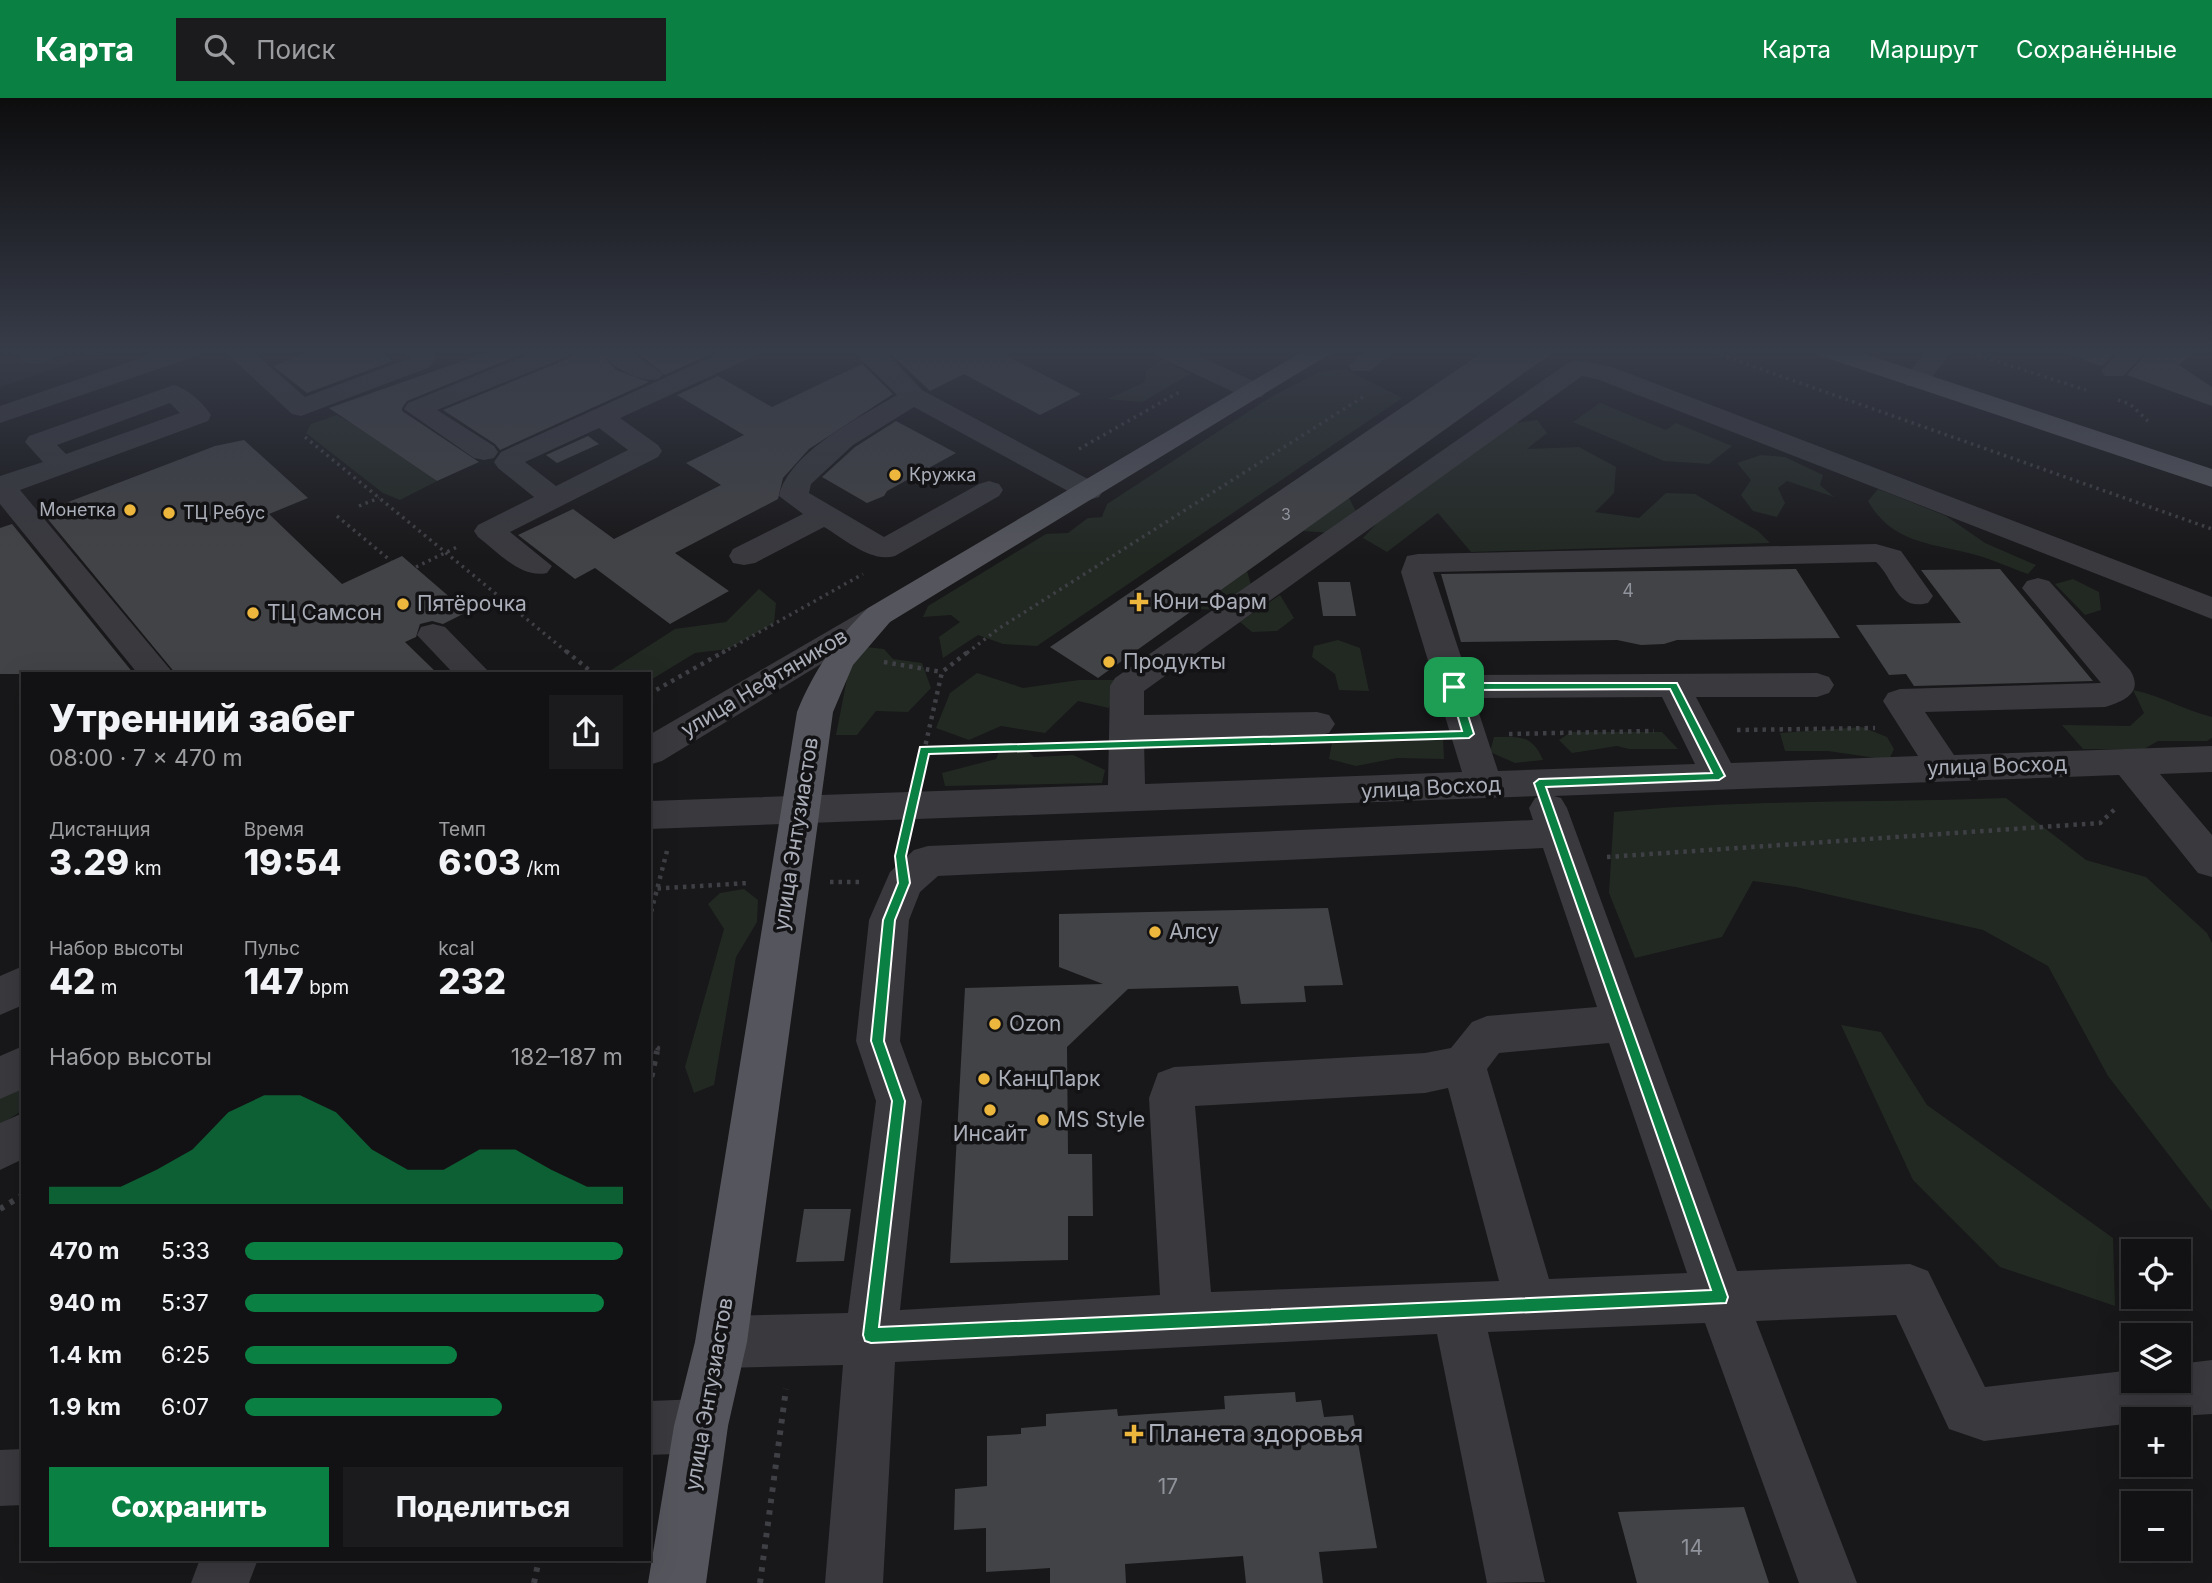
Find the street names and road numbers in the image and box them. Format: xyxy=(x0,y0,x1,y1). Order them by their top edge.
street label: улица Нефтяников xyxy=(676,623,851,742)
street label: улица Энтузиастов xyxy=(768,736,823,932)
street label: улица Восход xyxy=(1926,751,2067,780)
street label: улица Восход xyxy=(1360,771,1502,804)
street label: улица Энтузиастов xyxy=(679,1296,738,1492)

